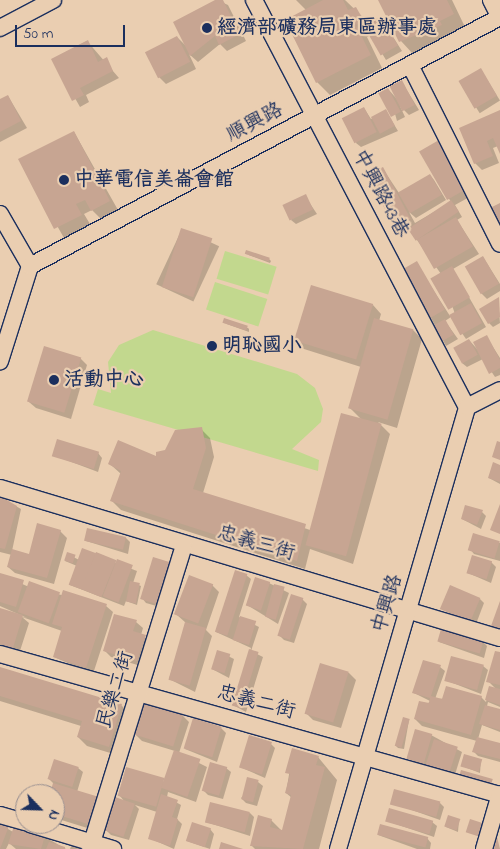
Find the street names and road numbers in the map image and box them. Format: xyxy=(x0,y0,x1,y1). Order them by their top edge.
street label: 順興路 xyxy=(223,98,287,148)
street label: 中興路43巷 xyxy=(347,146,413,242)
street label: 忠義三街 xyxy=(214,521,298,567)
street label: 中興路 xyxy=(368,572,408,636)
street label: 民樂二街 xyxy=(93,648,139,732)
street label: 忠義二街 xyxy=(214,681,298,725)

